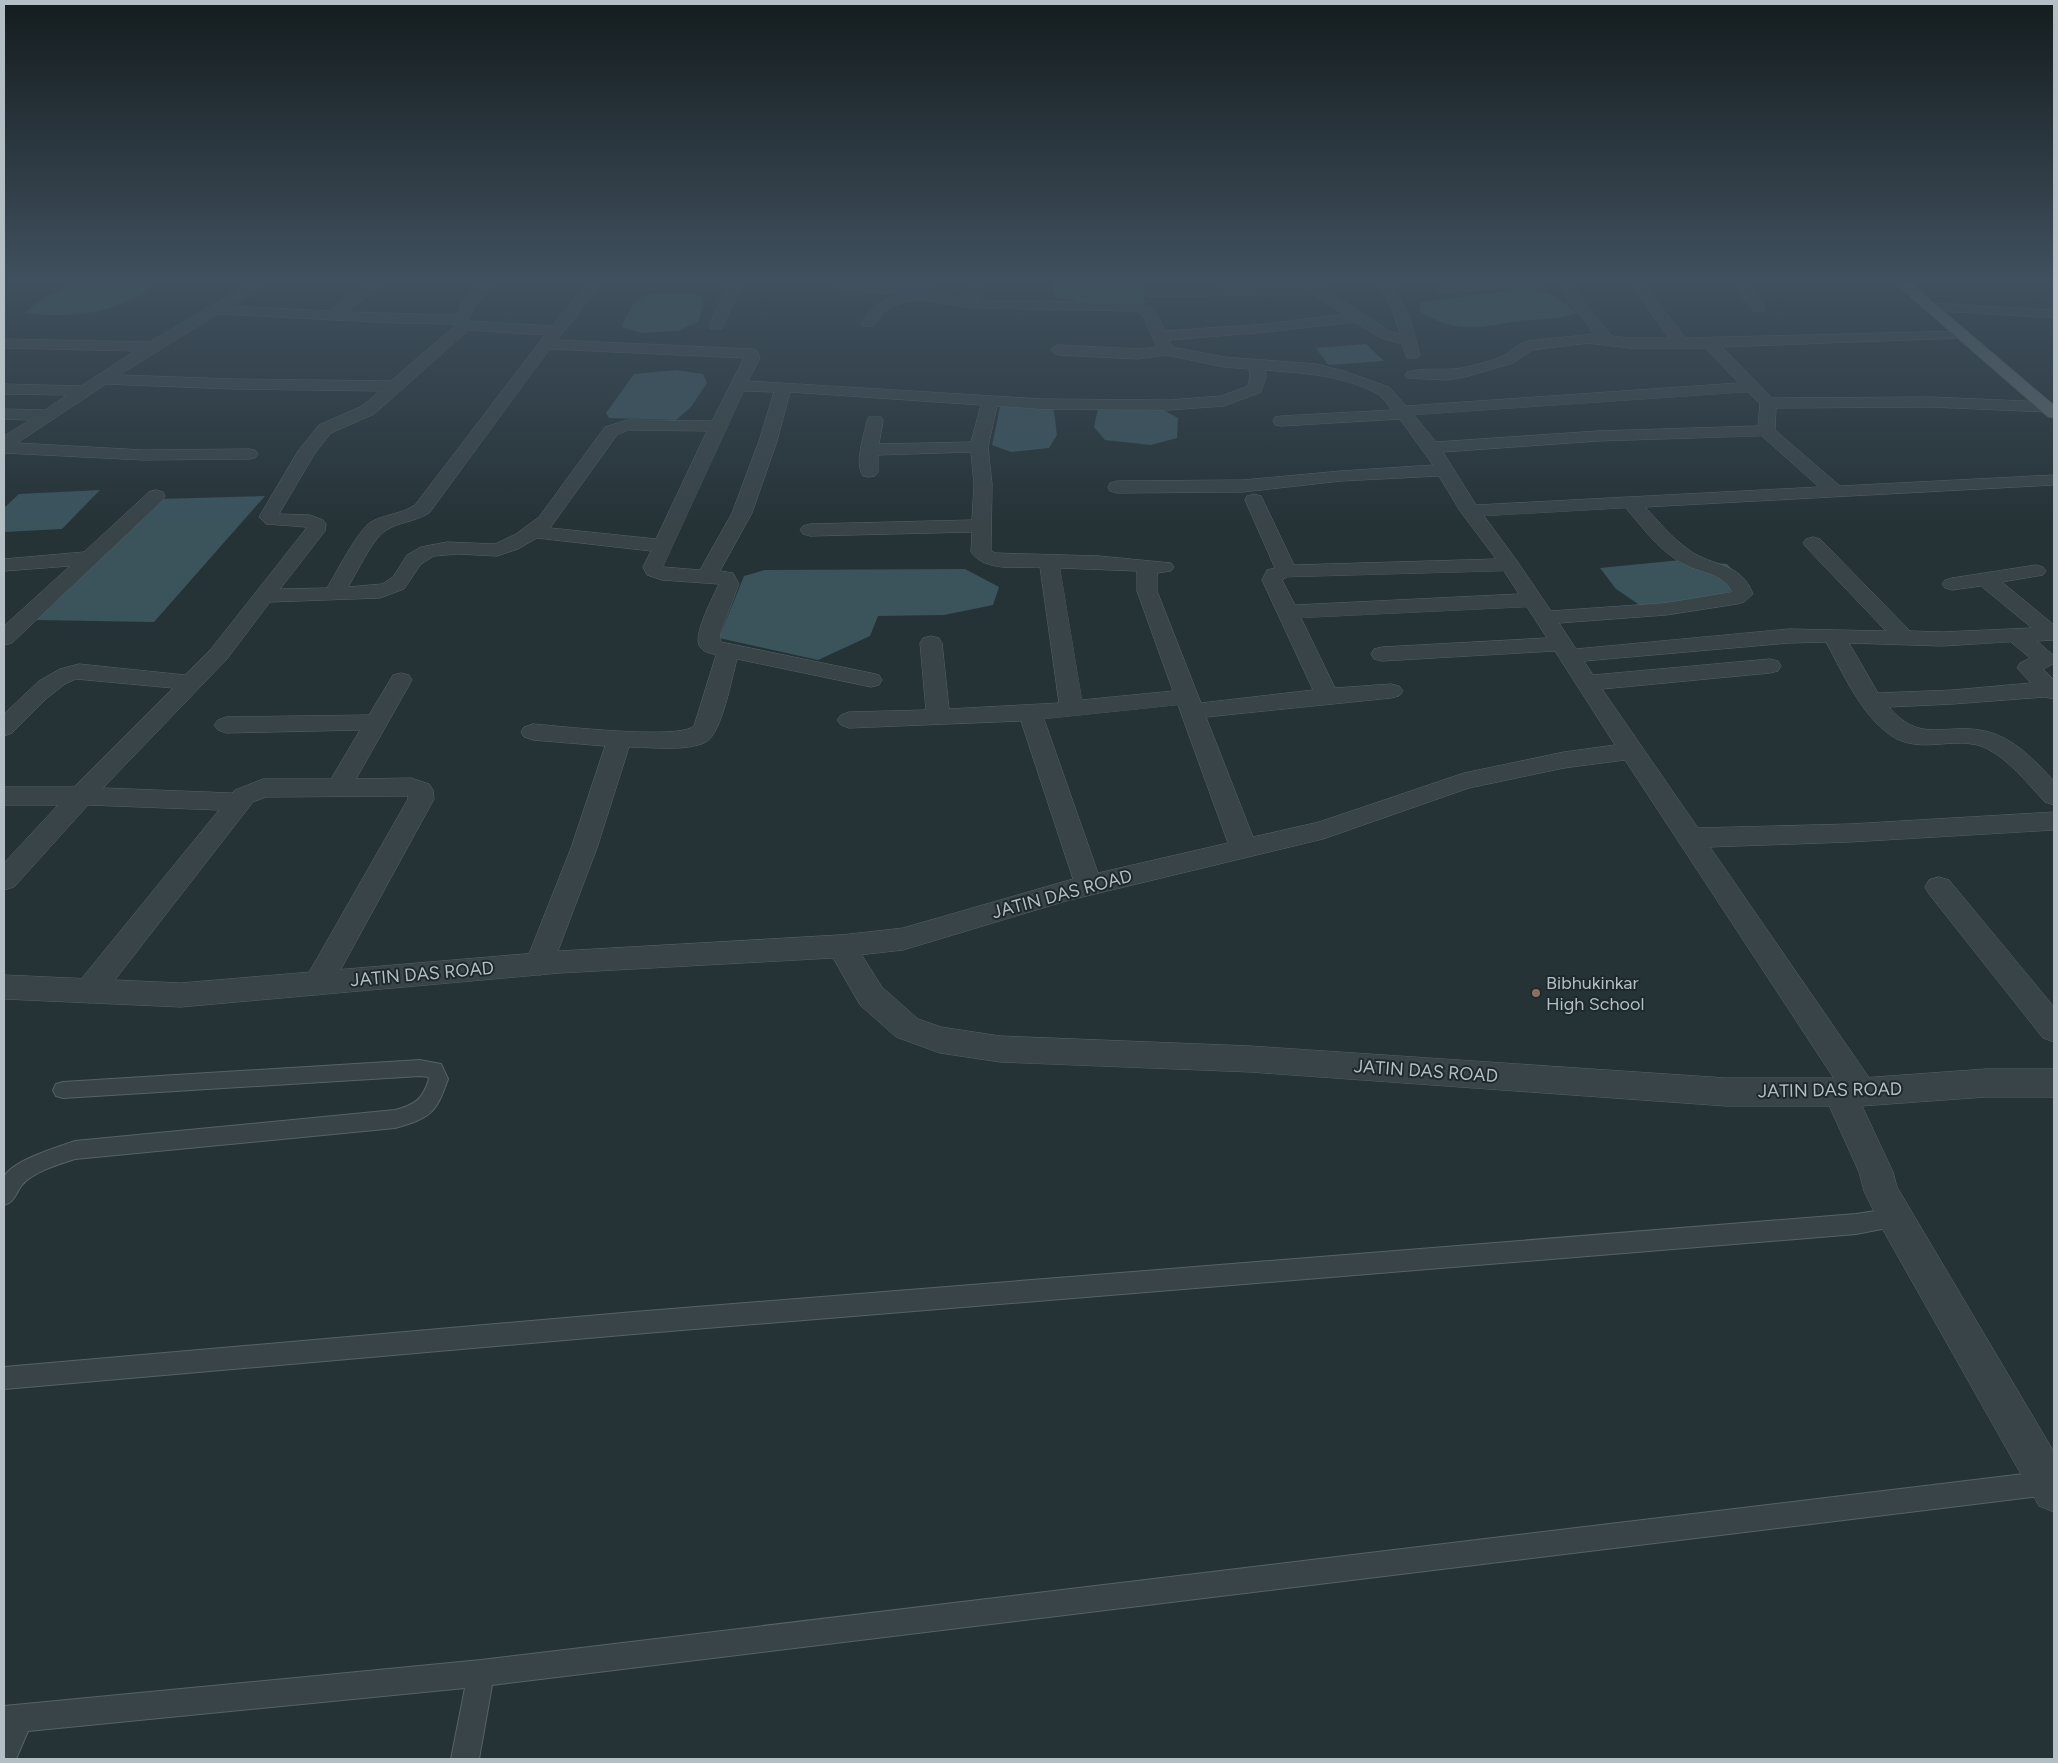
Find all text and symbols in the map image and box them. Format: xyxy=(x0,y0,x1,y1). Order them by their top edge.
street label: JATIN DAS ROAD xyxy=(989,865,1135,923)
street label: JATIN DAS ROAD xyxy=(349,957,495,991)
place label: Bibhukinkar High School xyxy=(1546,972,1644,1015)
marker: Bibhukinkar High School xyxy=(1530,987,1542,999)
street label: JATIN DAS ROAD xyxy=(1353,1055,1499,1087)
street label: JATIN DAS ROAD xyxy=(1758,1078,1902,1102)

